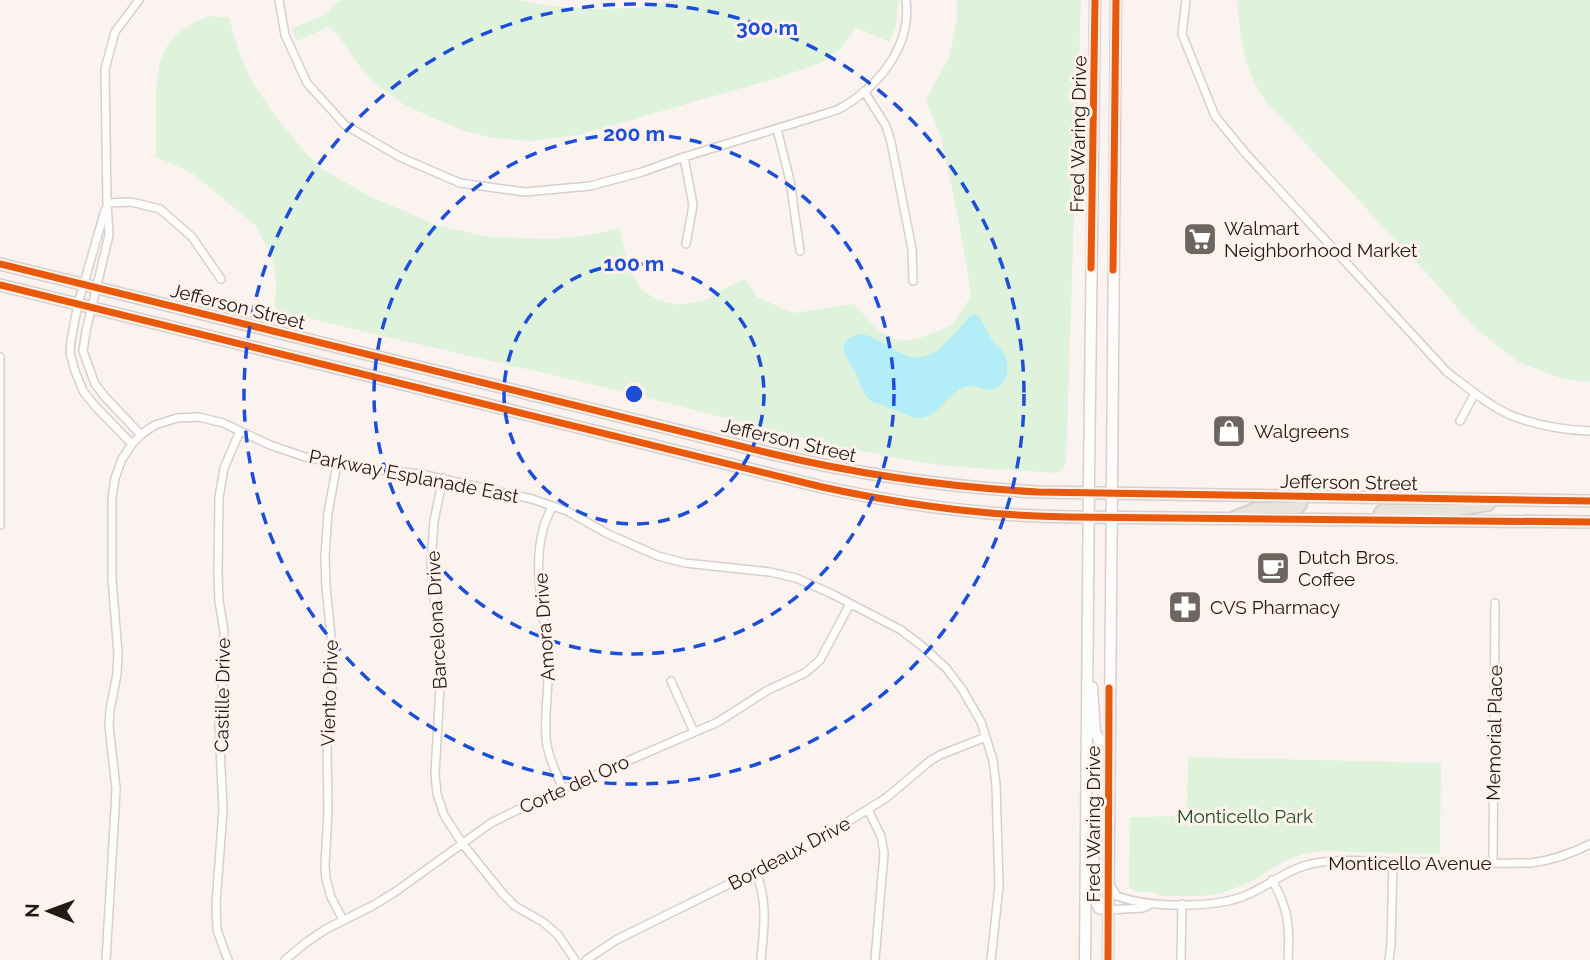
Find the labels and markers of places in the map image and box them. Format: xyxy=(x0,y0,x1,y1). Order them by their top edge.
place label: Walmart Neighborhood Market xyxy=(1224,217,1418,261)
supermarket icon: Walmart Neighborhood Market xyxy=(1181,220,1219,258)
centre of rings xyxy=(622,382,646,406)
shop icon: Walgreens xyxy=(1210,412,1248,450)
place label: Walgreens xyxy=(1254,420,1349,442)
place label: Dutch Bros. Coffee xyxy=(1298,546,1399,590)
cafe icon: Dutch Bros. Coffee xyxy=(1254,549,1292,587)
pharmacy icon: CVS Pharmacy xyxy=(1166,588,1204,626)
place label: CVS Pharmacy xyxy=(1210,596,1340,618)

